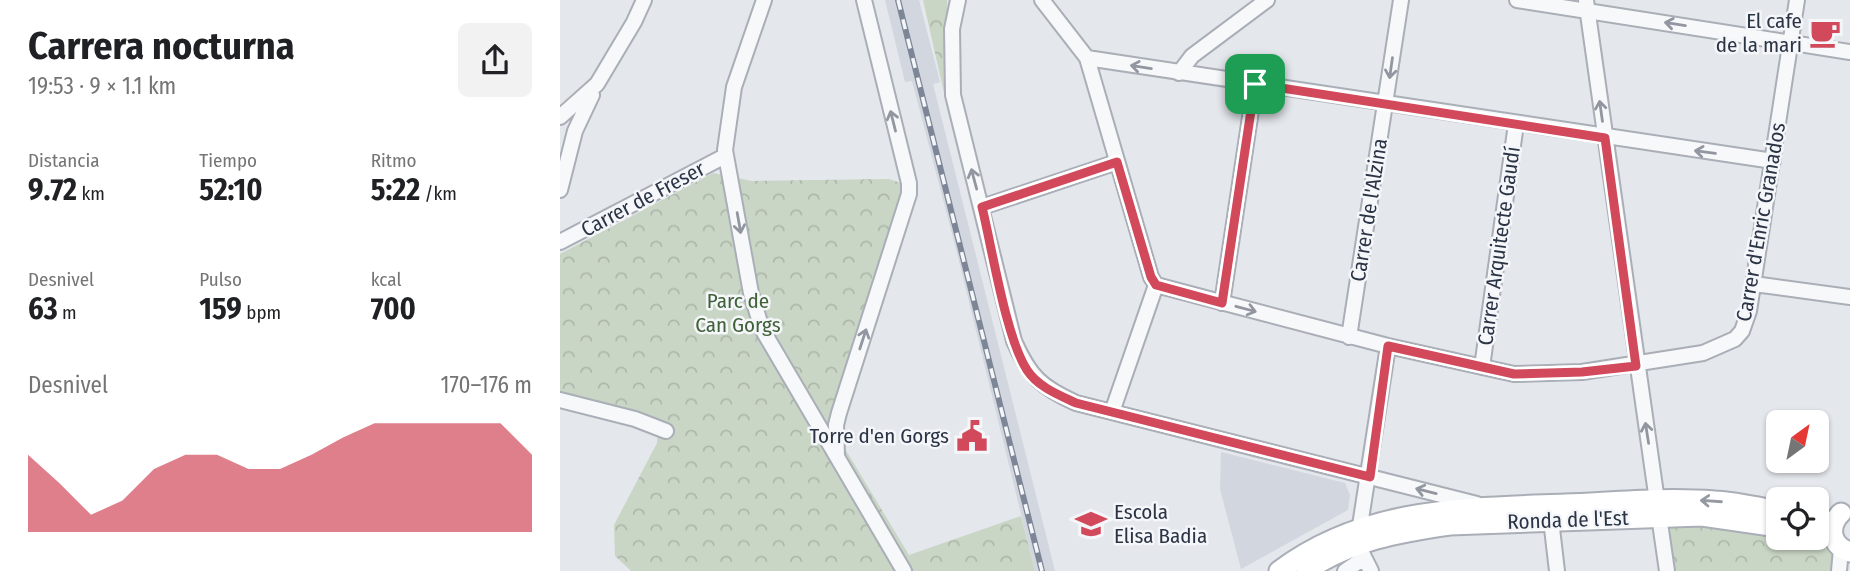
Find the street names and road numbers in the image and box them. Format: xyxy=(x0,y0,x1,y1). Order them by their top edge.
street label: Carrer d'Enric Granados xyxy=(1731,120,1791,324)
street label: Carrer de l'Alzina xyxy=(1345,137,1393,283)
street label: Carrer Arquitecte Gaudí xyxy=(1472,145,1526,347)
street label: Carrer de Freser xyxy=(577,155,710,242)
street label: Ronda de l'Est xyxy=(1507,505,1629,535)

